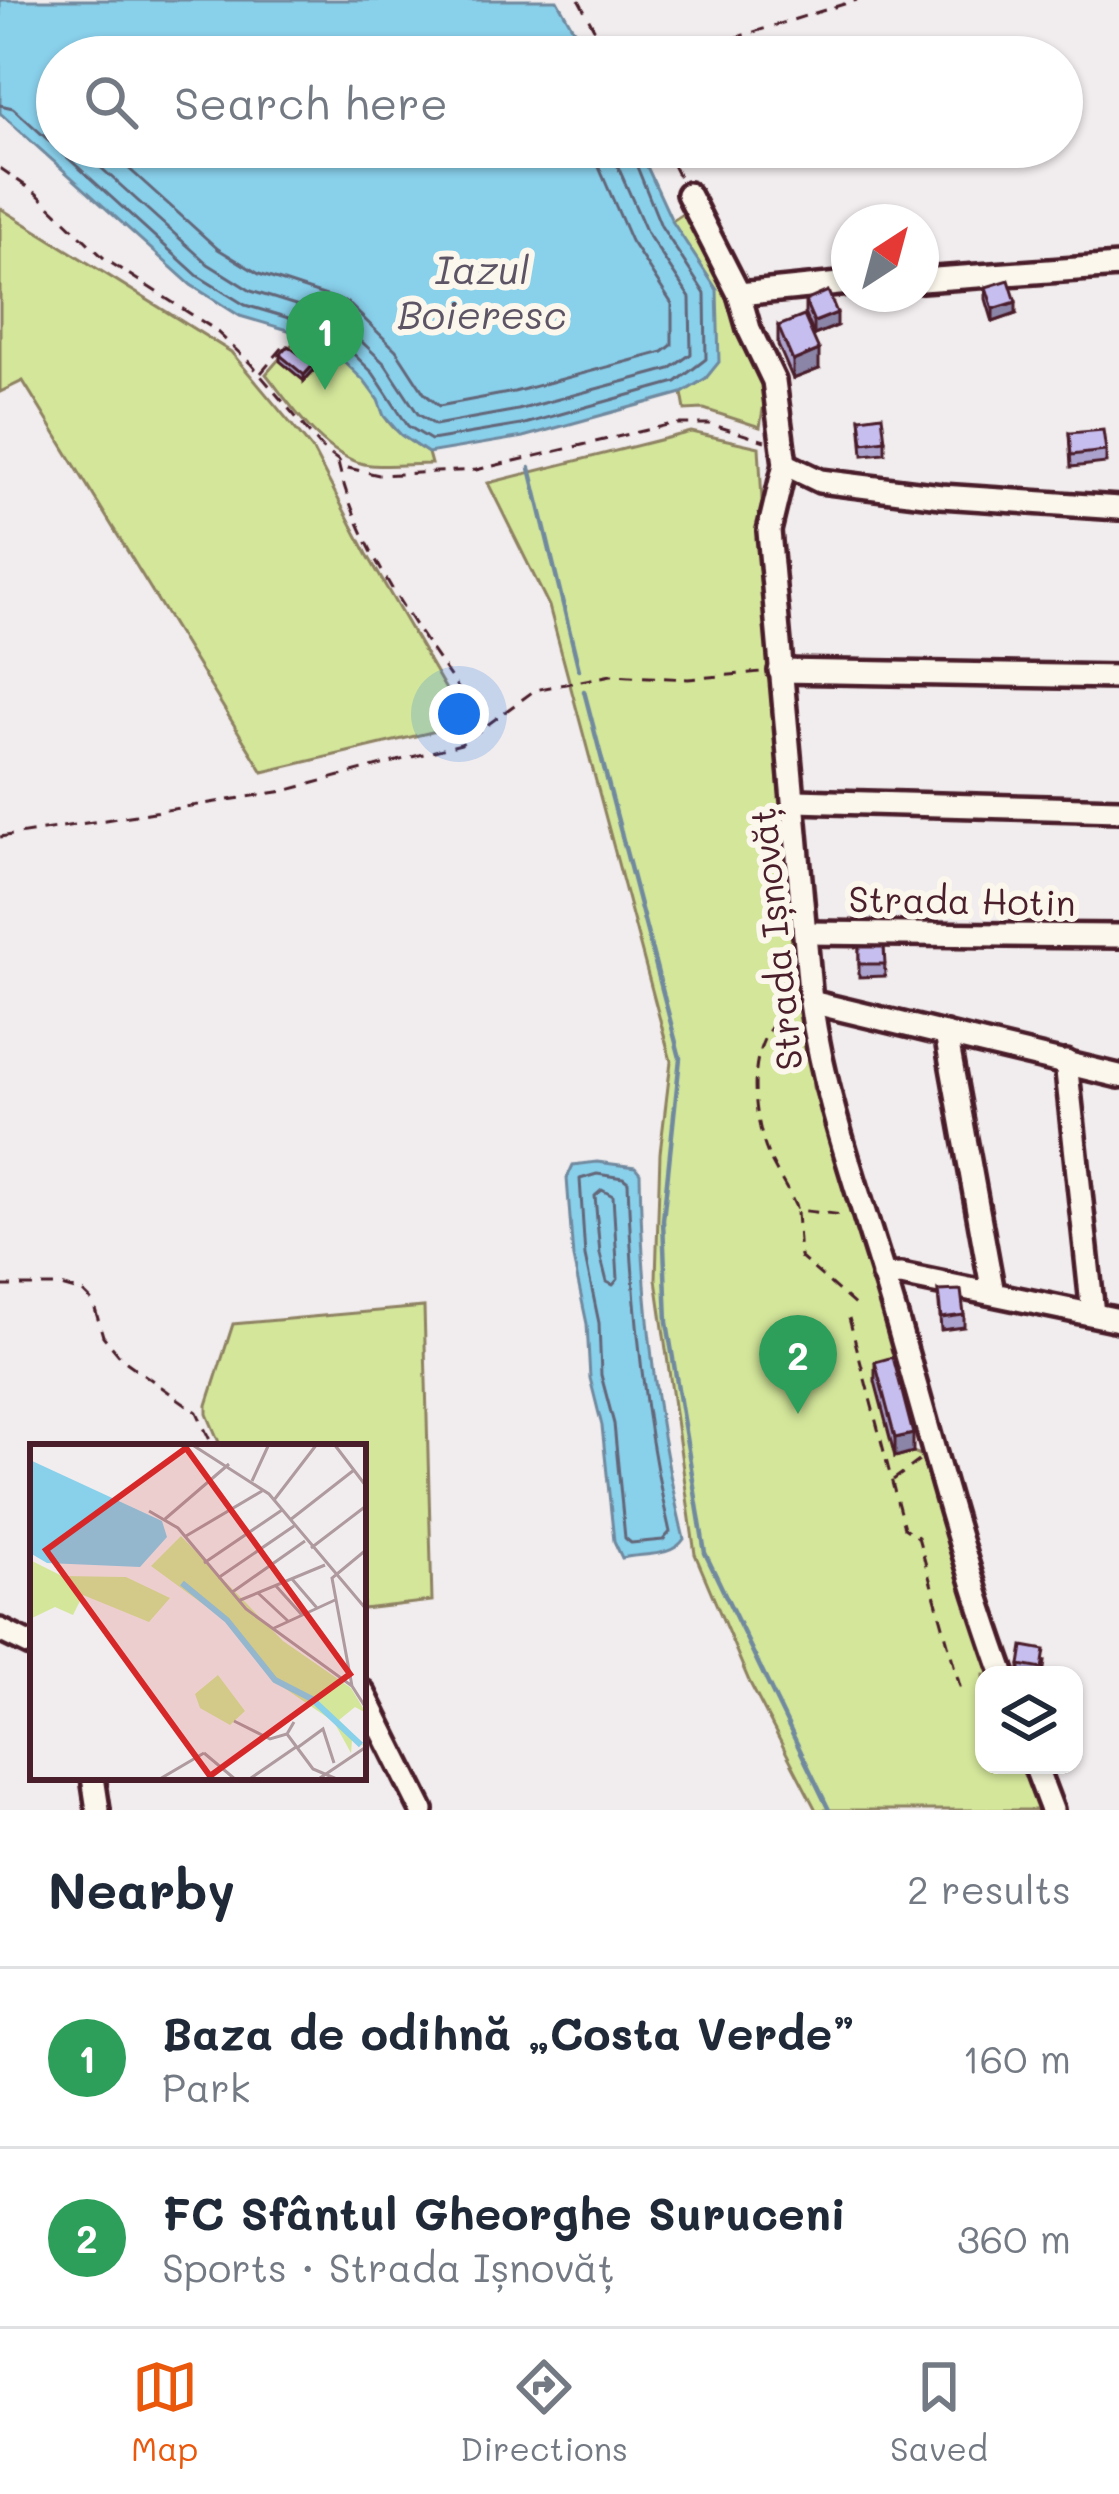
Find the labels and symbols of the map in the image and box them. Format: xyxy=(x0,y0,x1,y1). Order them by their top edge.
north arrow xyxy=(831,204,939,312)
water label: Iazul Boieresc xyxy=(397,243,567,339)
pin: 1 xyxy=(286,291,364,390)
your location xyxy=(429,684,489,744)
street label: Strada Ișnovăț xyxy=(737,805,814,1073)
street label: Strada Hotin xyxy=(848,874,1076,925)
pin: 2 xyxy=(759,1315,837,1414)
inset map xyxy=(30,1444,366,1780)

